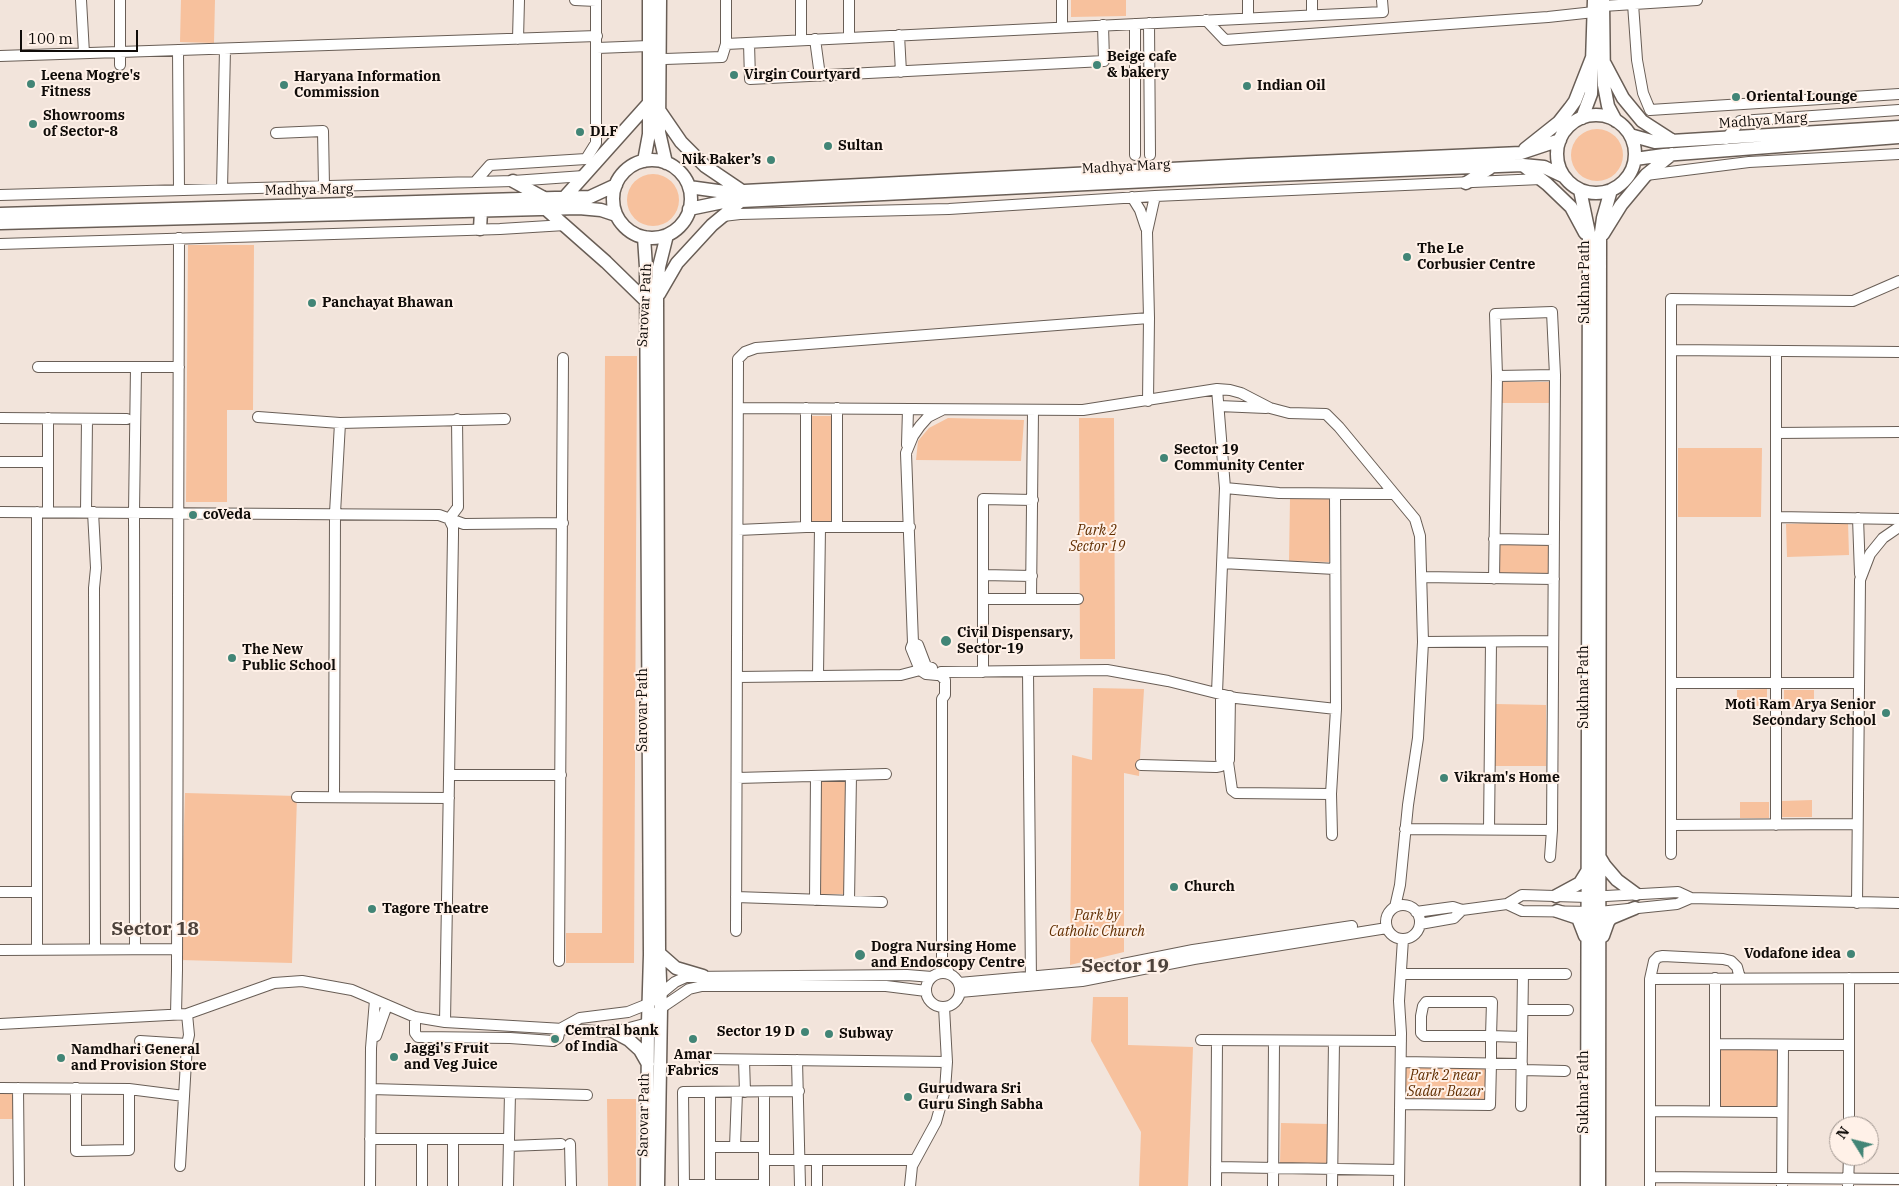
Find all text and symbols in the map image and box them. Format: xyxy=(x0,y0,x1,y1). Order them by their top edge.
scale bar xyxy=(22,20,140,52)
text: 100 m xyxy=(28,29,73,48)
place label: Beige cafe & bakery xyxy=(1107,49,1177,82)
marker: Beige cafe & bakery xyxy=(1091,59,1103,71)
place label: Virgin Courtyard xyxy=(744,67,861,83)
place label: Leena Mogre's Fitness xyxy=(41,68,140,100)
place label: Haryana Information Commission xyxy=(294,69,441,102)
marker: Virgin Courtyard xyxy=(728,69,740,81)
marker: Leena Mogre's Fitness xyxy=(25,78,37,90)
place label: Indian Oil xyxy=(1257,78,1326,94)
marker: Haryana Information Commission xyxy=(278,79,290,91)
marker: Indian Oil xyxy=(1241,80,1253,92)
place label: Oriental Lounge xyxy=(1746,89,1857,105)
marker: Oriental Lounge xyxy=(1730,91,1742,103)
place label: Showrooms of Sector-8 xyxy=(43,108,125,140)
street label: Madhya Marg xyxy=(1718,110,1808,132)
marker: Showrooms of Sector-8 xyxy=(27,118,39,130)
place label: DLF xyxy=(590,124,618,140)
marker: DLF xyxy=(574,126,586,138)
place label: Sultan xyxy=(838,138,883,154)
marker: Sultan xyxy=(822,140,834,152)
place label: Nik Baker’s xyxy=(681,152,761,168)
marker: Nik Baker’s xyxy=(765,154,777,166)
street label: Madhya Marg xyxy=(1081,156,1171,178)
street label: Madhya Marg xyxy=(264,181,354,199)
street label: Sukhna Path xyxy=(1577,240,1593,324)
place label: The Le Corbusier Centre xyxy=(1417,241,1535,274)
marker: The Le Corbusier Centre xyxy=(1401,251,1413,263)
street label: Sarovar Path xyxy=(634,263,656,347)
place label: Panchayat Bhawan xyxy=(322,295,453,311)
marker: Panchayat Bhawan xyxy=(306,297,318,309)
place label: Sector 19 Community Center xyxy=(1174,442,1304,474)
marker: Sector 19 Community Center xyxy=(1158,452,1170,464)
place label: coVeda xyxy=(203,507,251,523)
marker: coVeda xyxy=(187,509,199,521)
park label: Park 2 Sector 19 xyxy=(1069,523,1125,556)
place label: Civil Dispensary, Sector-19 xyxy=(957,625,1073,658)
marker: Civil Dispensary, Sector-19 xyxy=(939,634,953,648)
place label: The New Public School xyxy=(242,642,336,674)
street label: Sukhna Path xyxy=(1576,645,1592,729)
marker: The New Public School xyxy=(226,652,238,664)
street label: Sarovar Path xyxy=(635,668,651,752)
place label: Moti Ram Arya Senior Secondary School xyxy=(1725,697,1876,730)
marker: Moti Ram Arya Senior Secondary School xyxy=(1880,707,1892,719)
place label: Vikram's Home xyxy=(1454,770,1560,786)
marker: Vikram's Home xyxy=(1438,772,1450,784)
place label: Church xyxy=(1184,879,1235,895)
marker: Church xyxy=(1168,881,1180,893)
place label: Tagore Theatre xyxy=(382,901,489,917)
marker: Tagore Theatre xyxy=(366,903,378,915)
park label: Park by Catholic Church xyxy=(1049,908,1145,940)
district label: Sector 18 xyxy=(111,919,199,941)
place label: Dogra Nursing Home and Endoscopy Centre xyxy=(871,939,1025,972)
place label: Vodafone idea xyxy=(1744,946,1841,962)
marker: Dogra Nursing Home and Endoscopy Centre xyxy=(853,948,867,962)
marker: Vodafone idea xyxy=(1845,948,1857,960)
district label: Sector 19 xyxy=(1081,956,1169,978)
place label: Cemtral bank of India xyxy=(565,1023,658,1056)
place label: Sector 19 D xyxy=(717,1024,795,1040)
marker: Sector 19 D xyxy=(799,1026,811,1038)
place label: Subway xyxy=(839,1026,893,1042)
marker: Subway xyxy=(823,1028,835,1040)
marker: Cemtral bank of India xyxy=(549,1033,561,1045)
marker: Amar Fabrics xyxy=(687,1033,699,1045)
place label: Jaggi's Fruit and Veg Juice xyxy=(404,1041,498,1074)
place label: Namdhari General and Provision Store xyxy=(71,1042,207,1074)
place label: Amar Fabrics xyxy=(667,1047,719,1080)
street label: Sukhna Path xyxy=(1576,1050,1592,1134)
marker: Jaggi's Fruit and Veg Juice xyxy=(388,1051,400,1063)
marker: Namdhari General and Provision Store xyxy=(55,1052,67,1064)
park label: Park 2 near Sadar Bazar xyxy=(1407,1068,1483,1100)
street label: Sarovar Path xyxy=(635,1073,653,1157)
place label: Gurudwara Sri Guru Singh Sabha xyxy=(918,1081,1043,1114)
marker: Gurudwara Sri Guru Singh Sabha xyxy=(902,1091,914,1103)
north arrow xyxy=(1829,1116,1879,1166)
text: N xyxy=(1832,1123,1853,1143)

